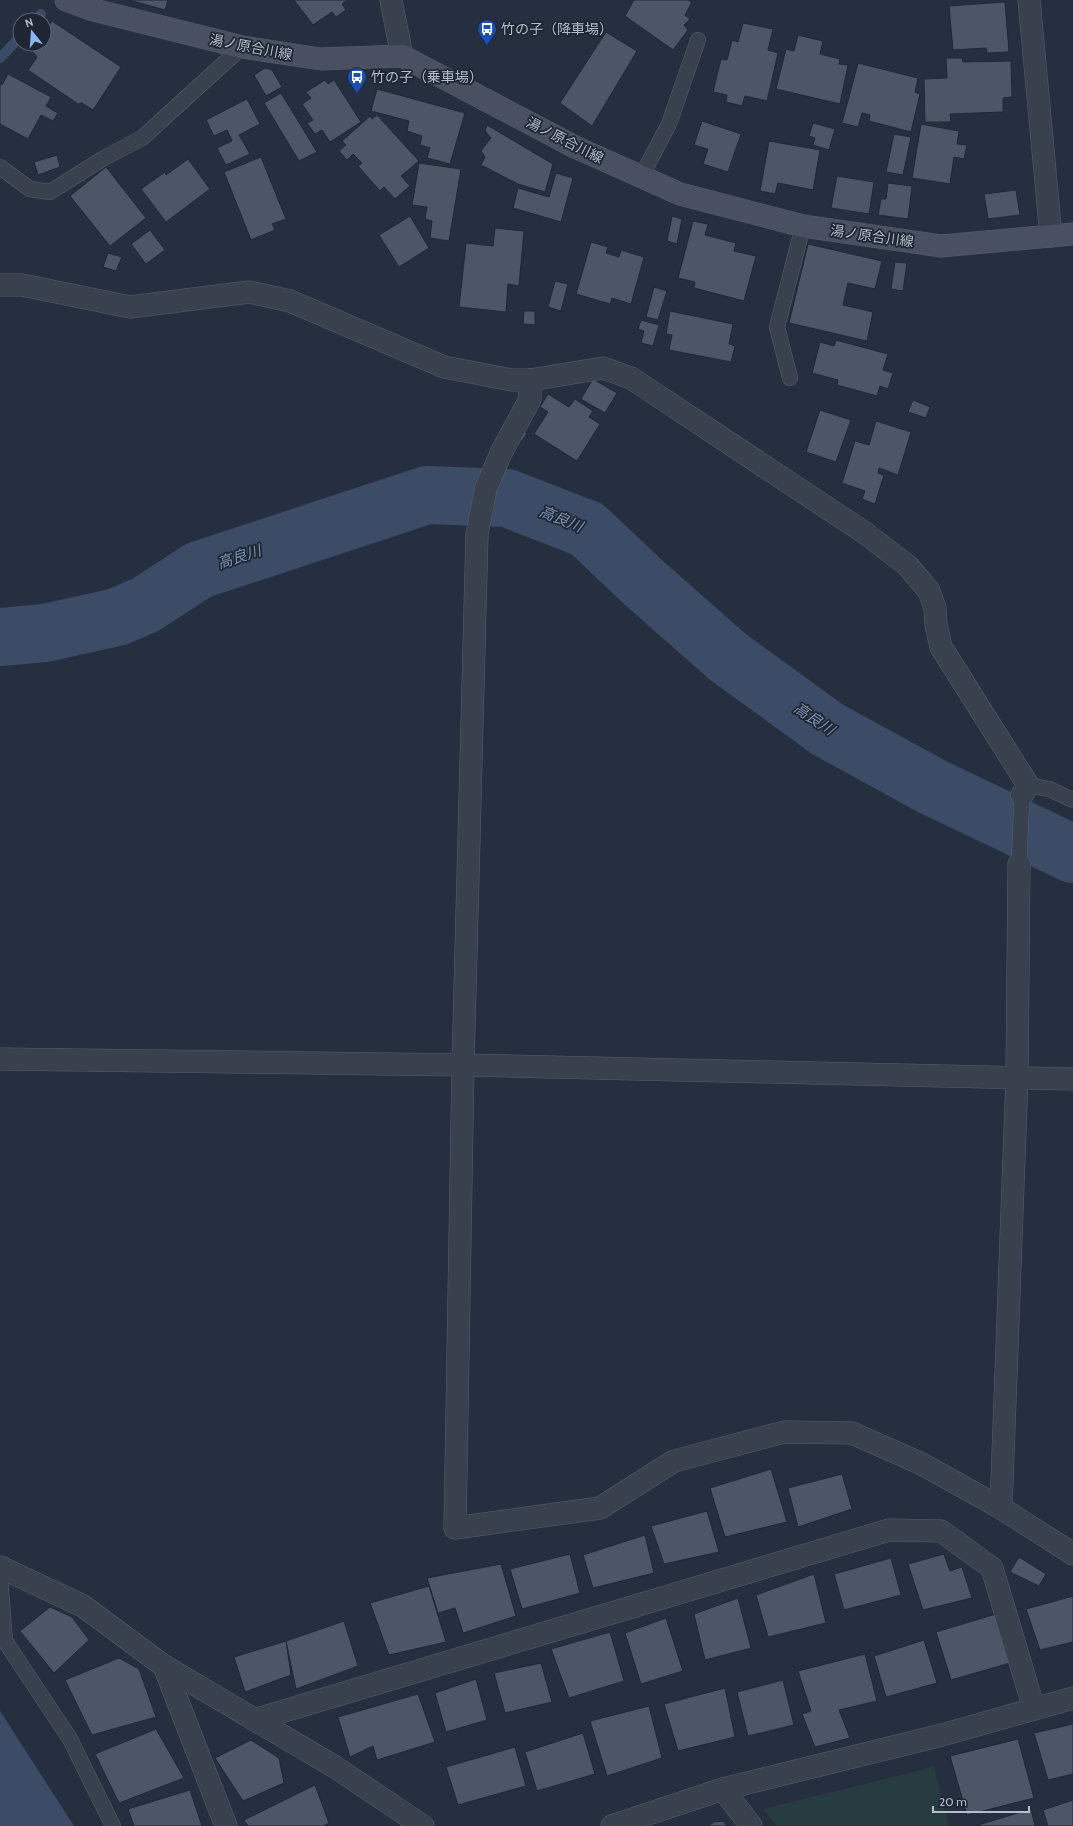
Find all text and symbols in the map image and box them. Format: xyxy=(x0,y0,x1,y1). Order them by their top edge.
north arrow xyxy=(12,12,52,52)
text: N xyxy=(23,15,35,30)
bus stop icon: 竹の子（降車場） xyxy=(476,18,498,46)
place label: 竹の子（降車場） xyxy=(501,20,613,38)
street label: 湯ノ原合川線 xyxy=(208,30,294,64)
bus stop icon: 竹の子（乗車場） xyxy=(346,66,368,94)
place label: 竹の子（乗車場） xyxy=(371,68,483,86)
street label: 湯ノ原合川線 xyxy=(523,113,607,167)
street label: 湯ノ原合川線 xyxy=(829,221,915,251)
water label: 高良川 xyxy=(537,502,587,537)
water label: 高良川 xyxy=(215,541,265,573)
water label: 高良川 xyxy=(790,699,839,740)
scale bar xyxy=(933,1788,1029,1814)
text: 20 m xyxy=(939,1794,967,1809)

